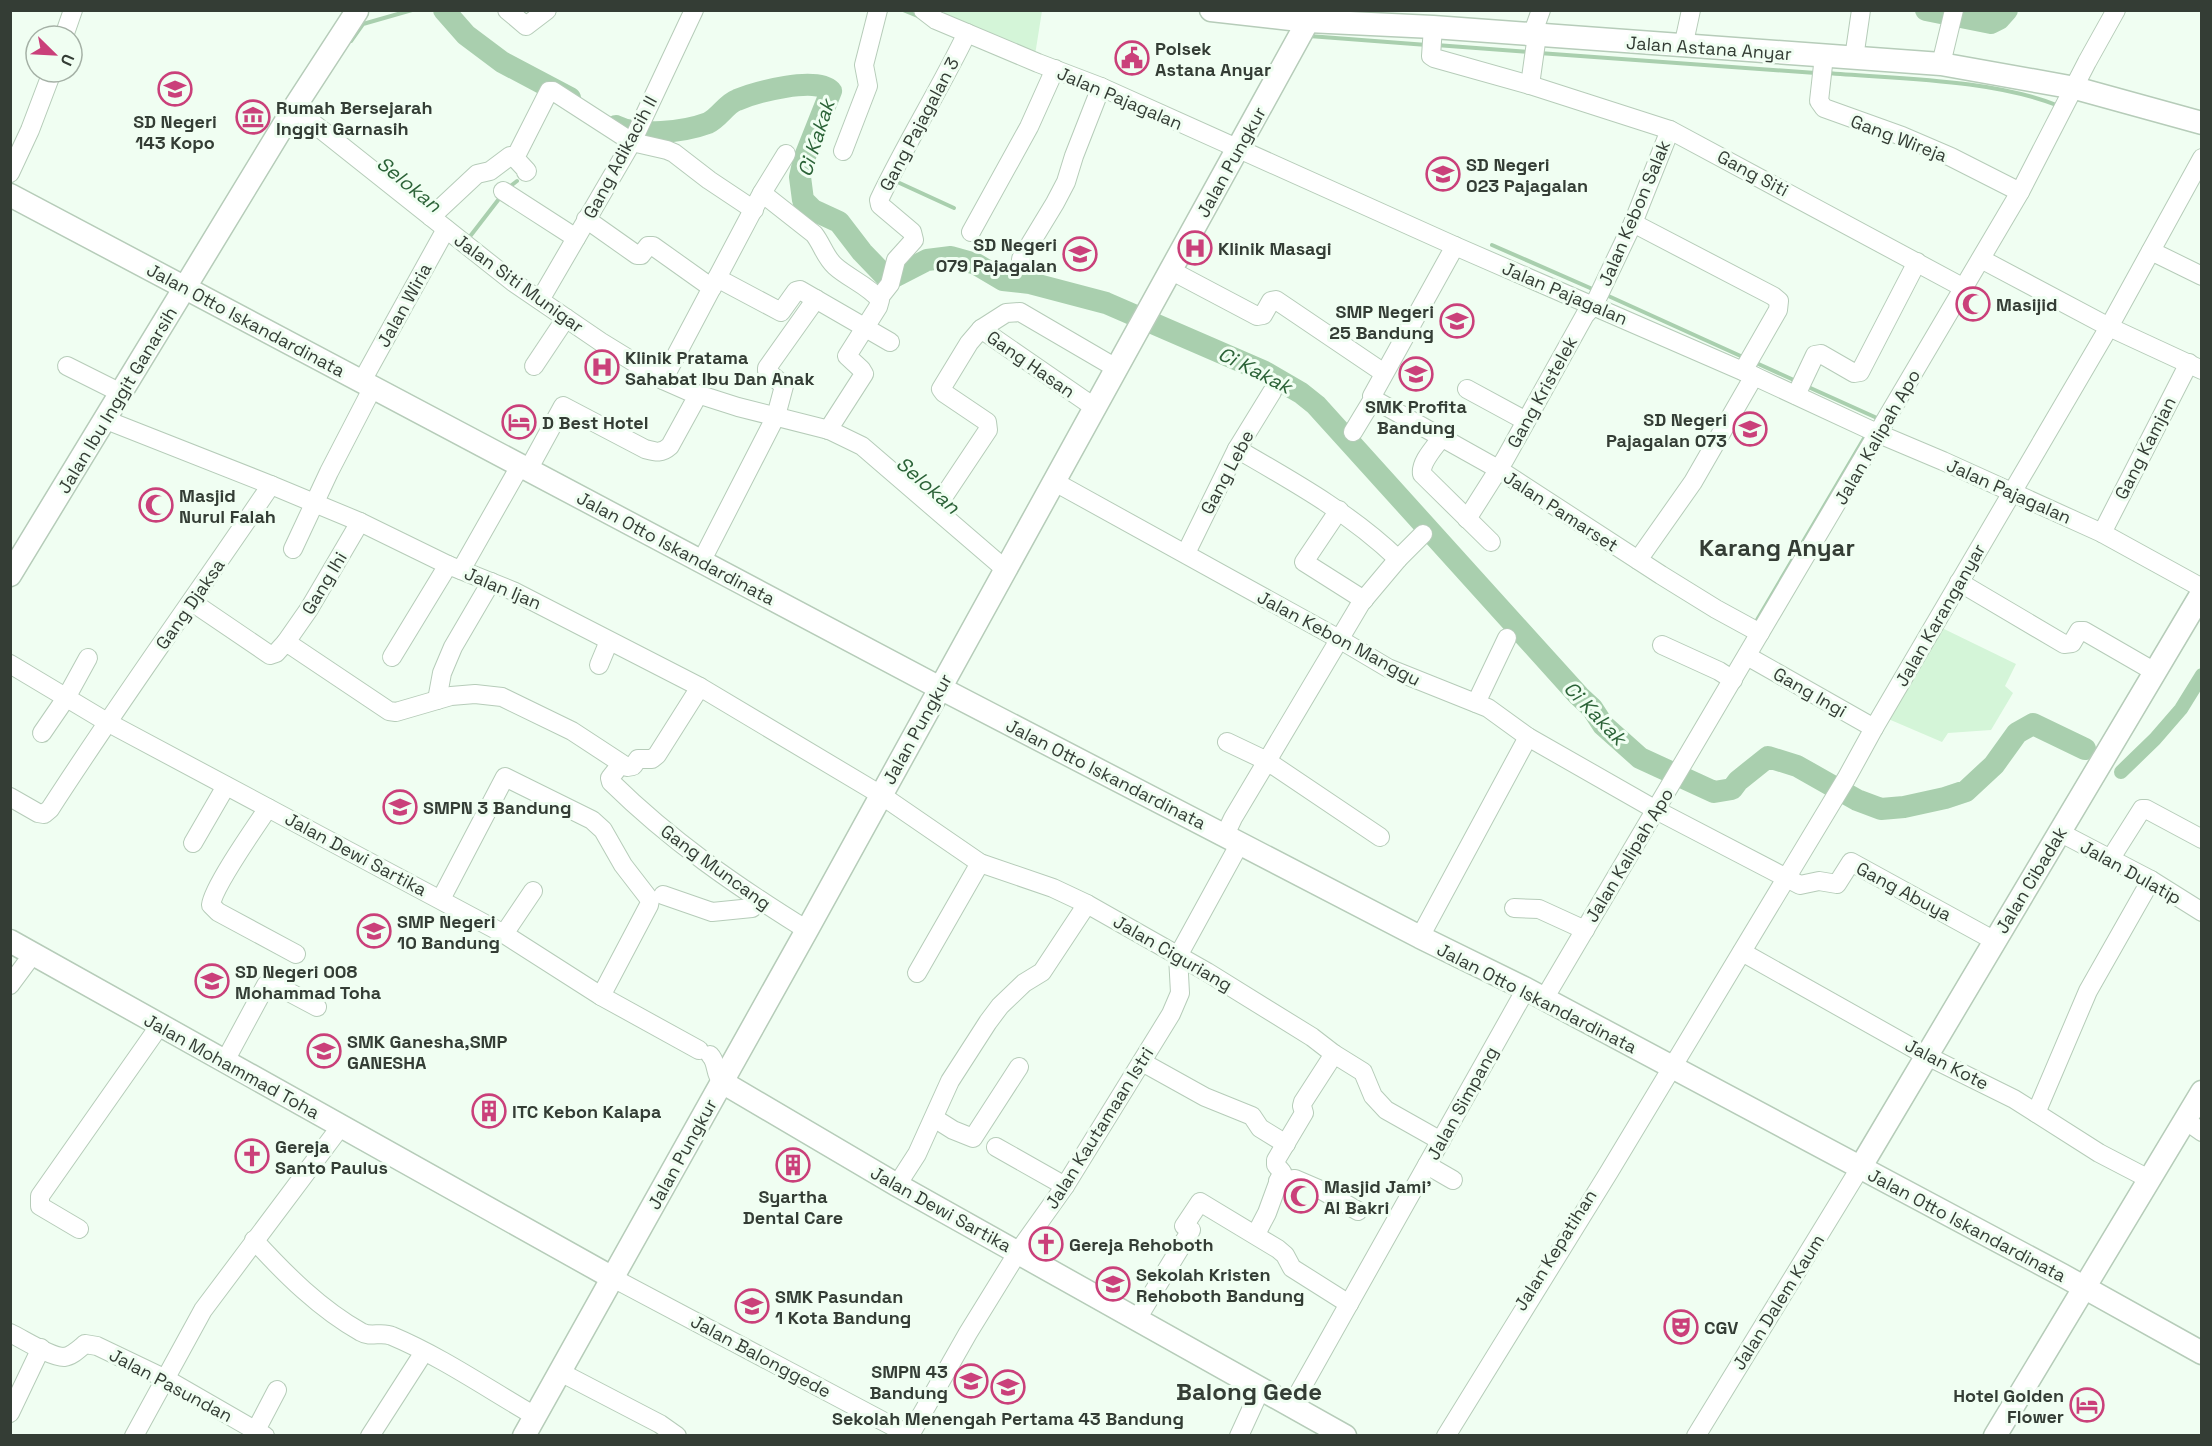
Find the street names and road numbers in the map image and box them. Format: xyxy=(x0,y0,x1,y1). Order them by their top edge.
street label: Jalan Astana Anyar xyxy=(1625,31,1793,65)
street label: Gang Pajagalan 3 xyxy=(874,53,964,195)
street label: Jalan Pajagalan xyxy=(1054,61,1186,135)
street label: Gang Adikacih II xyxy=(578,92,662,222)
street label: Jalan Pungkur xyxy=(1191,102,1271,221)
street label: Gang Wireja xyxy=(1848,109,1950,167)
street label: Jalan Kebon Salak xyxy=(1593,136,1675,290)
street label: Gang Siti xyxy=(1713,145,1793,201)
street label: Jalan Siti Munigar xyxy=(450,228,588,338)
street label: Jalan Pajagalan xyxy=(1499,256,1631,330)
street label: Jalan Otto Iskandardinata xyxy=(143,258,349,382)
street label: Jalan Wiria xyxy=(372,259,436,351)
street label: Jalan Ibu Inggit Ganarsih xyxy=(52,303,182,497)
street label: Gang Hasan xyxy=(982,325,1080,403)
street label: Gang Kristelek xyxy=(1502,332,1582,452)
street label: Jalan Kalipah Apo xyxy=(1829,365,1925,509)
street label: Gang Kamjan xyxy=(2109,393,2181,503)
street label: Gang Lebe xyxy=(1195,426,1259,518)
street label: Jalan Pajagalan xyxy=(1943,453,2075,529)
street label: Jalan Pamarset xyxy=(1499,465,1623,557)
street label: Jalan Otto Iskandardinata xyxy=(573,486,779,610)
street label: Jalan Karanganyar xyxy=(1890,539,1990,691)
street label: Gang Ihi xyxy=(296,547,352,619)
street label: Gang Djaksa xyxy=(150,554,230,654)
street label: Jalan Ijan xyxy=(461,562,545,614)
street label: Jalan Kebon Manggu xyxy=(1253,585,1425,691)
street label: Gang Ingi xyxy=(1769,662,1851,722)
street label: Jalan Pungkur xyxy=(877,669,957,788)
street label: Jalan Otto Iskandardinata xyxy=(1002,713,1210,835)
street label: Jalan Kalipah Apo xyxy=(1580,784,1678,926)
street label: Jalan Dewi Sartika xyxy=(281,807,431,901)
street label: Gang Muncang xyxy=(656,819,776,915)
street label: Jalan Cibadak xyxy=(1990,822,2072,937)
street label: Jalan Dulatip xyxy=(2076,835,2186,909)
street label: Gang Abuya xyxy=(1852,856,1956,926)
street label: Jalan Ciguriang xyxy=(1109,910,1237,996)
street label: Jalan Otto Iskandardinata xyxy=(1433,937,1641,1059)
street label: Jalan Mohammad Toha xyxy=(140,1008,324,1124)
street label: Jalan Kote xyxy=(1901,1033,1993,1095)
street label: Jalan Simpang xyxy=(1421,1042,1503,1164)
street label: Jalan Kautamaan Istri xyxy=(1040,1043,1158,1213)
street label: Jalan Pungkur xyxy=(642,1094,722,1213)
street label: Jalan Dewi Sartika xyxy=(867,1161,1015,1257)
street label: Jalan Otto Iskandardinata xyxy=(1864,1163,2070,1287)
street label: Jalan Kepatihan xyxy=(1508,1185,1602,1315)
street label: Jalan Dalem Kaum xyxy=(1727,1230,1829,1374)
street label: Jalan Balonggede xyxy=(687,1309,835,1403)
street label: Jalan Pasundan xyxy=(105,1343,237,1427)

